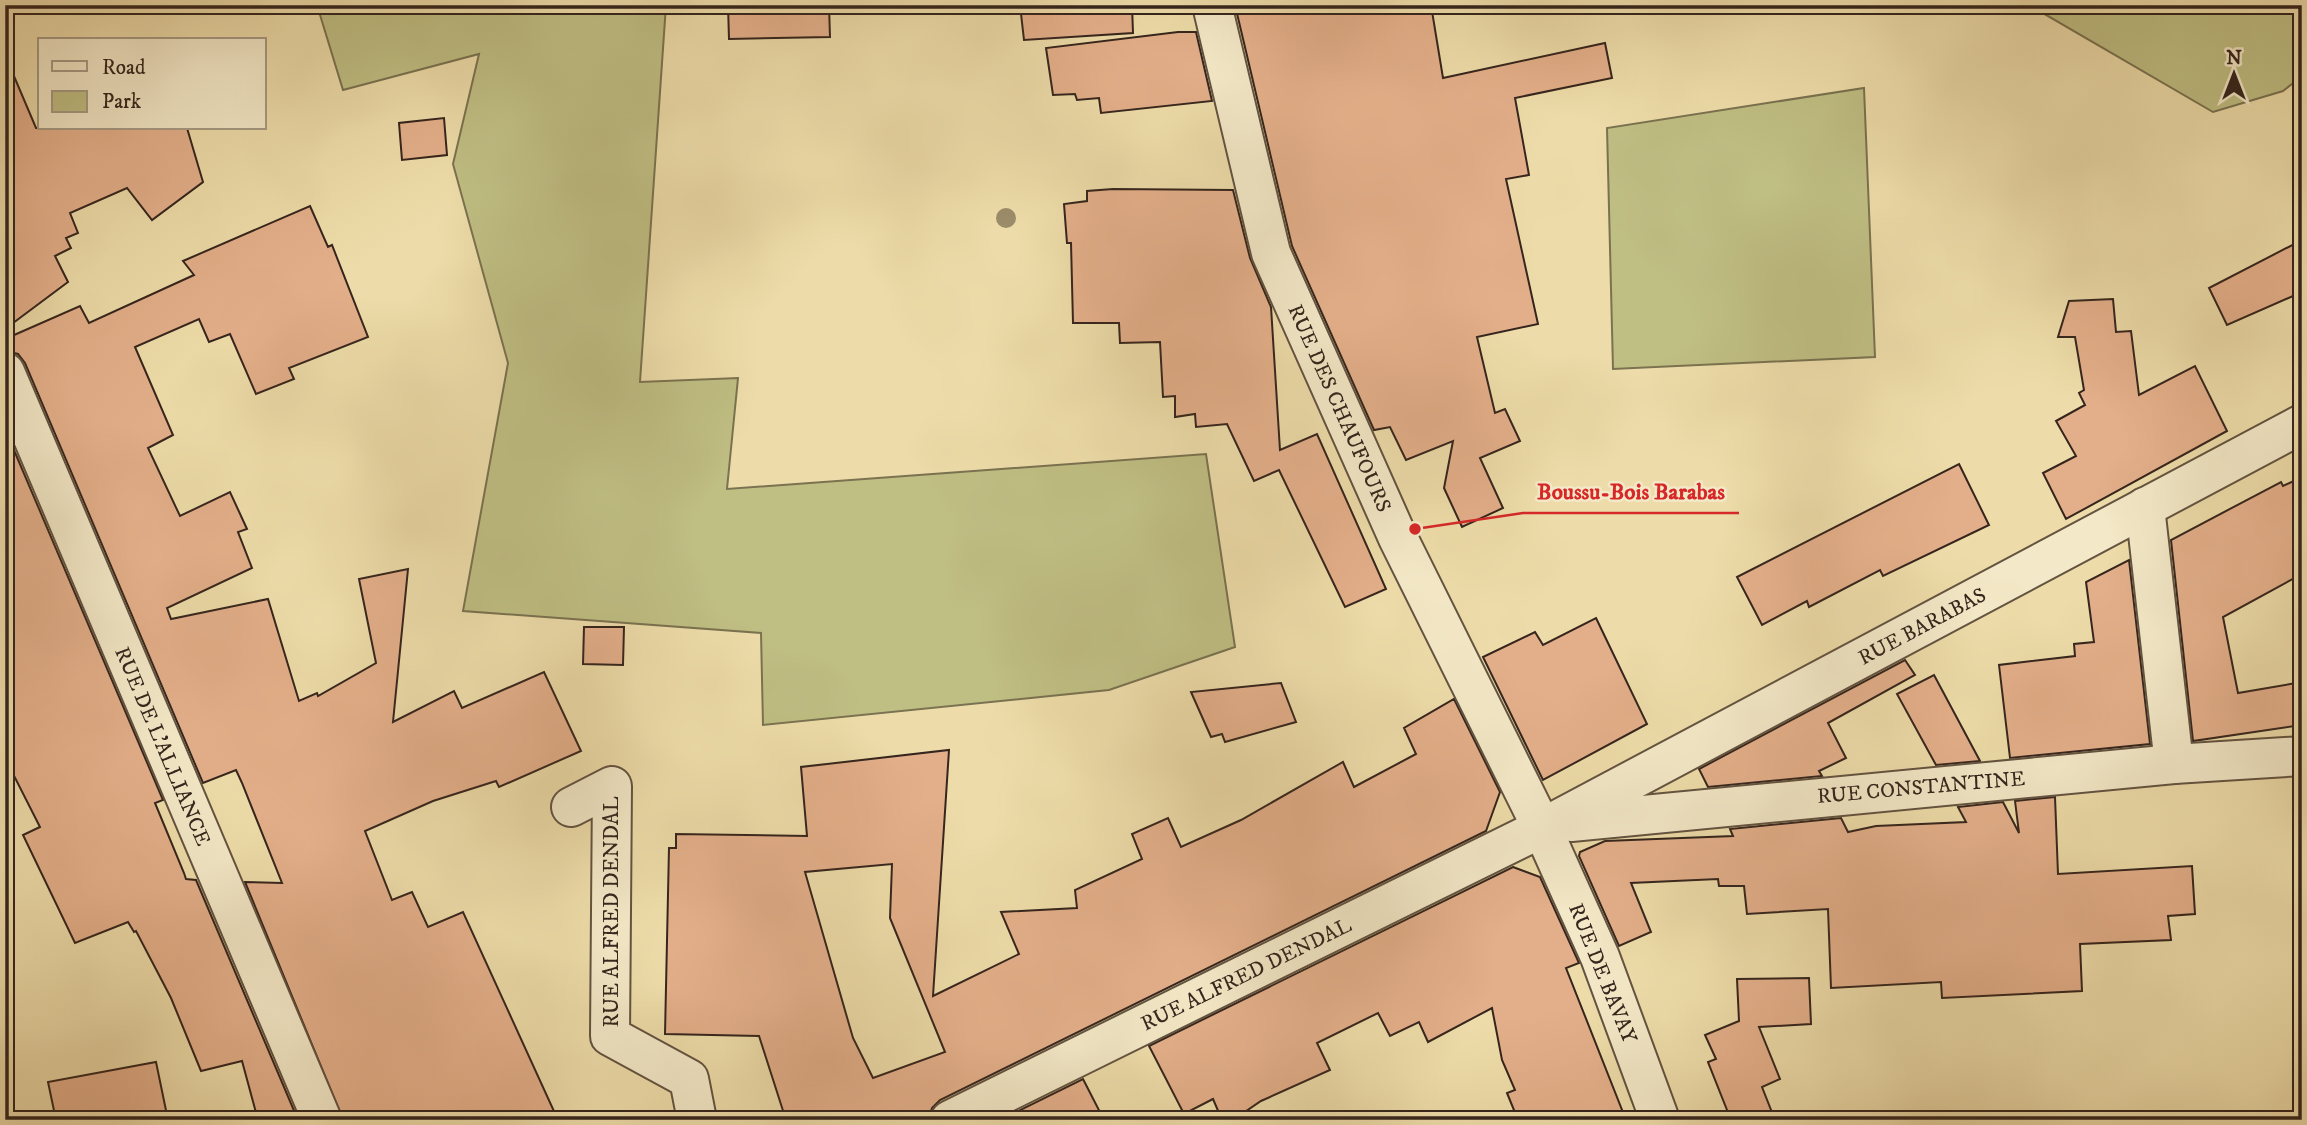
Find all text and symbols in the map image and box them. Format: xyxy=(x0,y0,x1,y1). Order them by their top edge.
legend xyxy=(38,38,266,130)
north arrow xyxy=(2198,38,2268,108)
text: N xyxy=(2226,47,2242,70)
text: Road xyxy=(102,55,146,81)
text: Park xyxy=(102,89,142,115)
street label: RUE DES CHAUFOURS xyxy=(1282,300,1397,516)
callout: Boussu-Bois Barabas xyxy=(1523,469,1739,513)
text: Boussu-Bois Barabas xyxy=(1537,478,1725,507)
street label: RUE BARABAS xyxy=(1854,582,1991,671)
street label: RUE DE L'ALLIANCE xyxy=(108,643,216,850)
street label: RUE CONSTANTINE xyxy=(1816,766,2026,810)
street label: RUE ALFRED DENDAL xyxy=(599,796,625,1028)
street label: RUE DE BAVAY xyxy=(1562,900,1642,1048)
street label: RUE ALFRED DENDAL xyxy=(1137,913,1356,1037)

